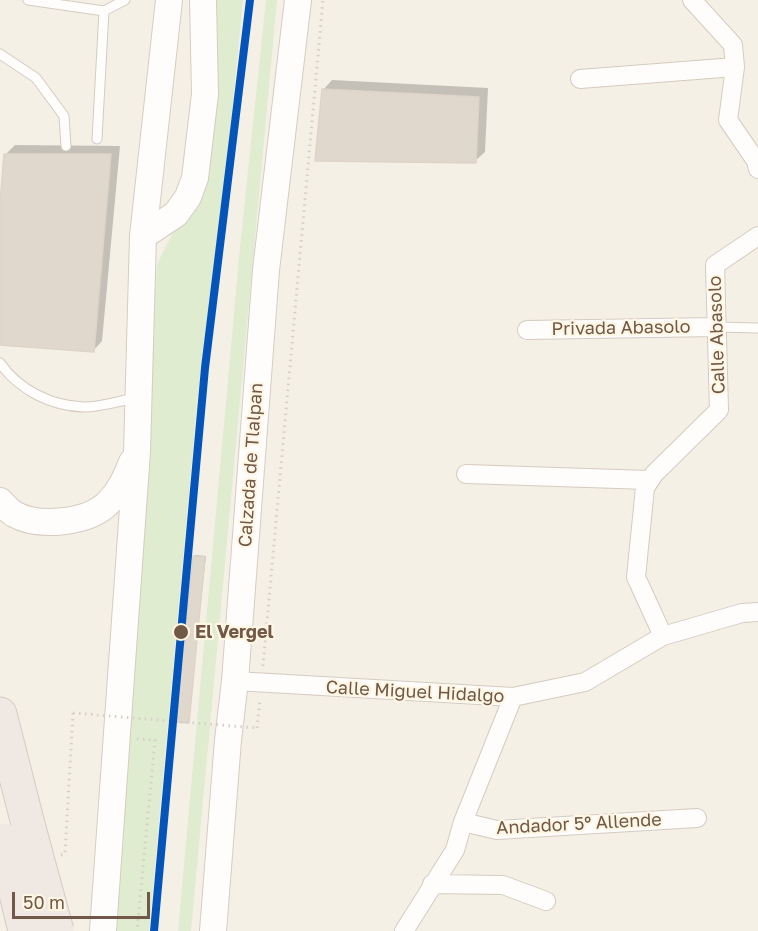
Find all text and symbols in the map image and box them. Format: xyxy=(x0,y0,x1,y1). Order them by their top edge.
street label: Calle Abasolo xyxy=(704,275,730,395)
street label: Privada Abasolo xyxy=(551,316,691,340)
street label: Calzada de Tlalpan xyxy=(234,382,268,548)
place label: El Vergel xyxy=(195,621,274,643)
marker: El Vergel xyxy=(172,623,190,641)
street label: Calle Miguel Hidalgo xyxy=(325,677,505,707)
street label: Andador 5º Allende xyxy=(496,809,662,839)
scale bar xyxy=(15,880,153,918)
text: 50 m xyxy=(23,891,65,913)

